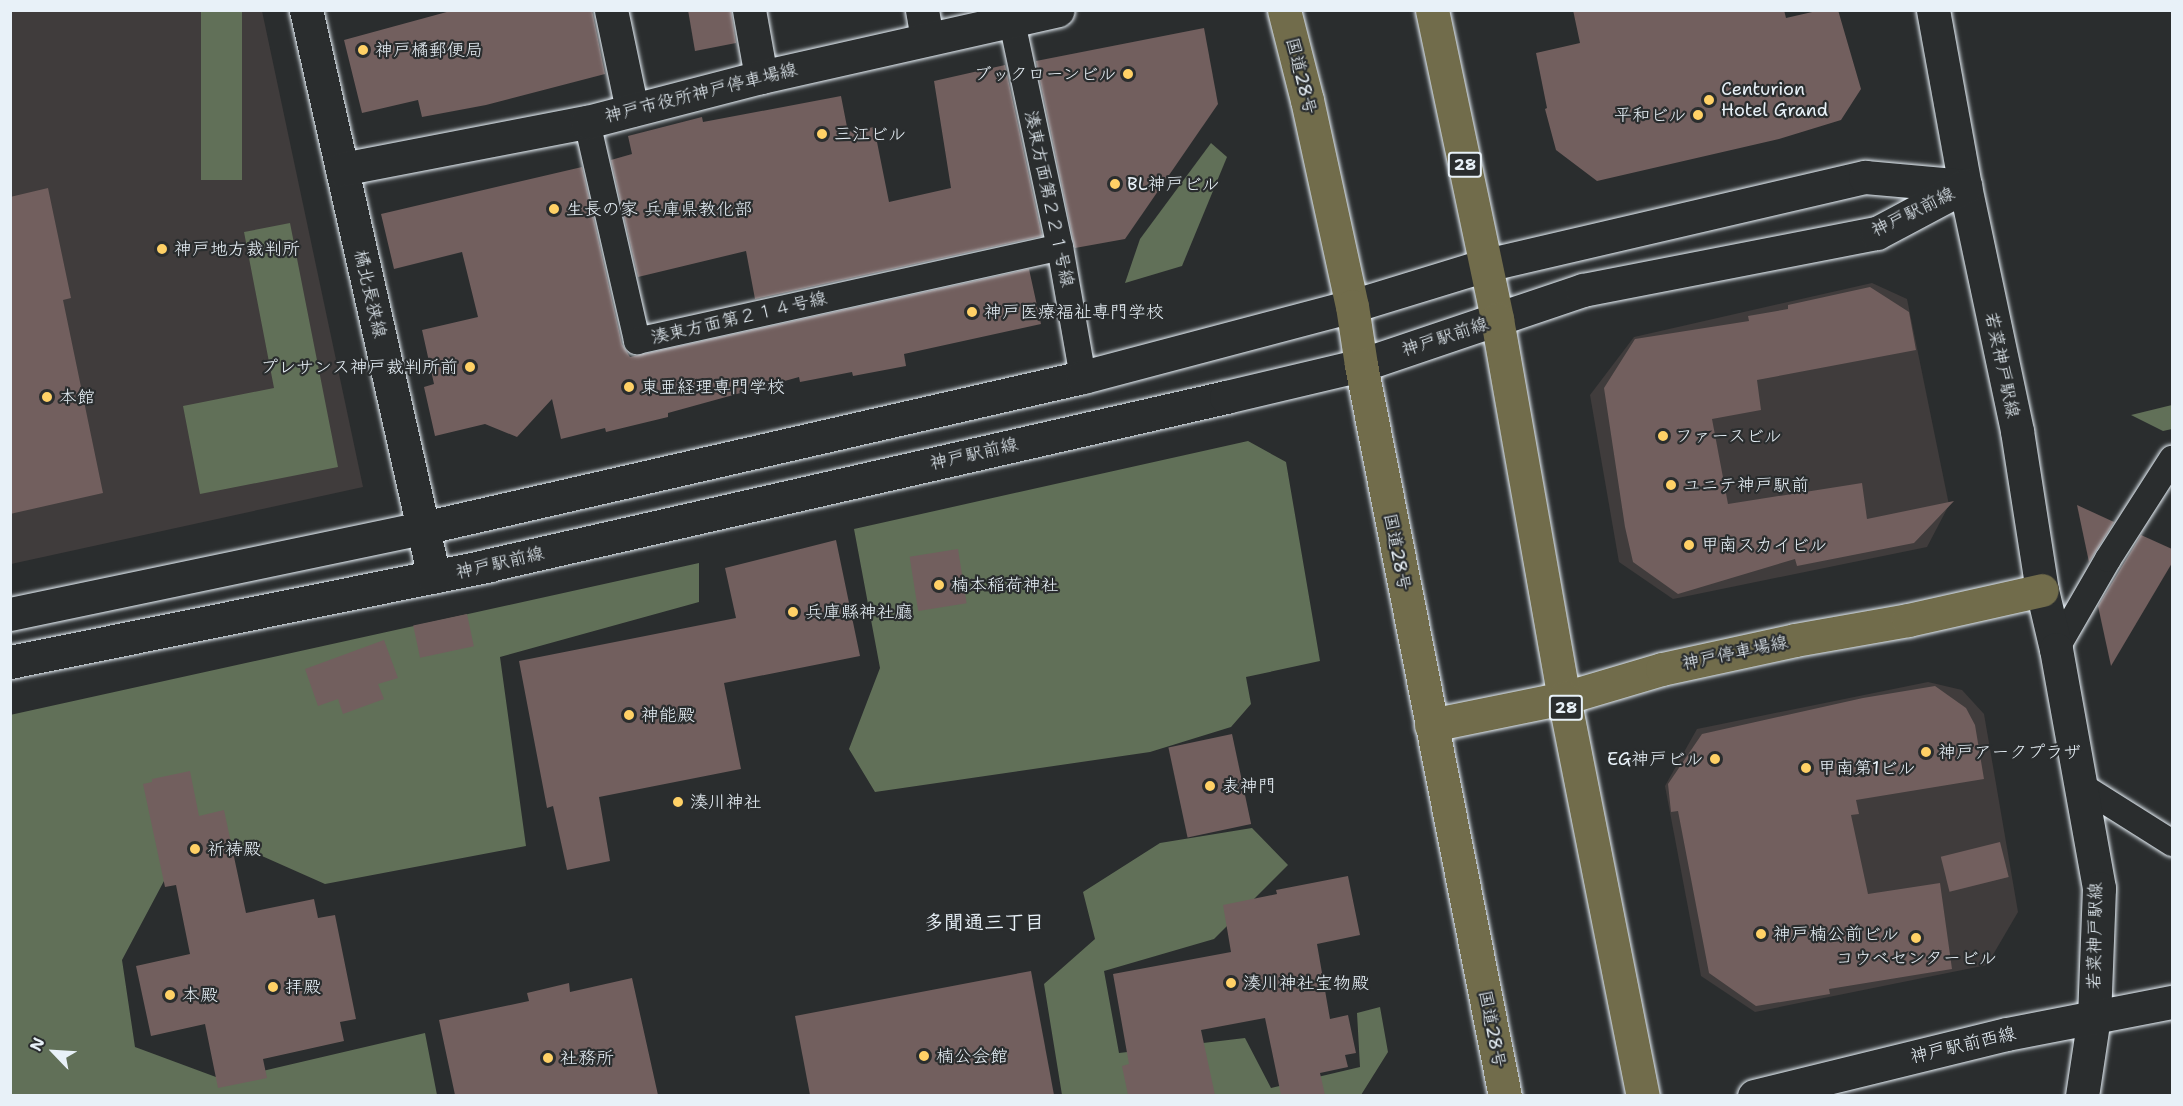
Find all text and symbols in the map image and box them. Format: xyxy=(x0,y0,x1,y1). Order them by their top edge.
street label: 国道28号 xyxy=(1281,35,1321,117)
place label: 神戸橘郵便局 xyxy=(375,39,483,61)
marker: 神戸橘郵便局 xyxy=(356,43,370,57)
street label: 神戸市役所神戸停車場線 xyxy=(602,59,800,127)
place label: ブックローンビル xyxy=(972,63,1116,85)
marker: ブックローンビル xyxy=(1121,67,1135,81)
place label: Centurion Hotel Grand xyxy=(1721,79,1828,122)
marker: Centurion Hotel Grand xyxy=(1702,93,1716,107)
place label: 平和ビル xyxy=(1614,104,1686,126)
marker: 平和ビル xyxy=(1691,108,1705,122)
street label: 湊東方面第２２１号線 xyxy=(1020,109,1078,289)
place label: 三江ビル xyxy=(834,123,906,145)
marker: 三江ビル xyxy=(815,127,829,141)
road number: 28 xyxy=(1447,152,1483,178)
place label: BL神戸ビル xyxy=(1127,173,1220,195)
marker: BL神戸ビル xyxy=(1108,177,1122,191)
street label: 神戸駅前線 xyxy=(1868,183,1958,241)
place label: 生長の家 兵庫県教化部 xyxy=(566,198,752,220)
marker: 生長の家 兵庫県教化部 xyxy=(547,202,561,216)
place label: 神戸地方裁判所 xyxy=(174,238,300,260)
marker: 神戸地方裁判所 xyxy=(155,242,169,256)
street label: 橘北長狭線 xyxy=(349,248,391,340)
street label: 湊東方面第２１４号線 xyxy=(649,287,829,349)
place label: 神戸医療福祉専門学校 xyxy=(984,301,1164,323)
marker: 神戸医療福祉専門学校 xyxy=(965,305,979,319)
street label: 若菜神戸駅線 xyxy=(1980,310,2024,420)
street label: 神戸駅前線 xyxy=(1399,313,1491,361)
place label: プレサンス神戸裁判所前 xyxy=(260,356,458,378)
marker: プレサンス神戸裁判所前 xyxy=(463,360,477,374)
place label: 東亜経理専門学校 xyxy=(641,376,785,398)
marker: 東亜経理専門学校 xyxy=(622,380,636,394)
place label: 本館 xyxy=(59,386,95,408)
marker: 本館 xyxy=(40,390,54,404)
place label: ファースビル xyxy=(1675,425,1783,447)
marker: ファースビル xyxy=(1656,429,1670,443)
street label: 神戸駅前線 xyxy=(928,433,1020,475)
place label: ユニテ神戸駅前 xyxy=(1683,474,1809,496)
marker: ユニテ神戸駅前 xyxy=(1664,478,1678,492)
street label: 国道28号 xyxy=(1379,511,1415,593)
place label: 甲南スカイビル xyxy=(1701,534,1827,556)
marker: 甲南スカイビル xyxy=(1682,538,1696,552)
street label: 神戸駅前線 xyxy=(454,542,546,584)
place label: 楠本稲荷神社 xyxy=(951,574,1059,596)
marker: 楠本稲荷神社 xyxy=(932,578,946,592)
place label: 兵庫縣神社廳 xyxy=(805,601,913,623)
marker: 兵庫縣神社廳 xyxy=(786,605,800,619)
street label: 神戸停車場線 xyxy=(1680,631,1790,675)
road number: 28 xyxy=(1548,695,1584,721)
place label: 神能殿 xyxy=(641,704,695,726)
marker: 神能殿 xyxy=(622,708,636,722)
place label: 神戸アークプラザ xyxy=(1938,741,2081,763)
marker: 神戸アークプラザ xyxy=(1919,745,1933,759)
place label: EG神戸ビル xyxy=(1607,748,1703,770)
marker: EG神戸ビル xyxy=(1708,752,1722,766)
place label: 甲南第1ビル xyxy=(1818,757,1916,779)
marker: 甲南第1ビル xyxy=(1799,761,1813,775)
place label: 表神門 xyxy=(1222,775,1276,797)
marker: 表神門 xyxy=(1203,779,1217,793)
place label: 湊川神社 xyxy=(690,791,762,813)
marker: 湊川神社 xyxy=(671,795,685,809)
place label: 祈祷殿 xyxy=(207,838,261,860)
marker: 祈祷殿 xyxy=(188,842,202,856)
street label: 若菜神戸駅線 xyxy=(2083,882,2107,990)
district label: 多聞通三丁目 xyxy=(924,910,1044,934)
place label: 神戸楠公前ビル xyxy=(1773,923,1899,945)
marker: 神戸楠公前ビル xyxy=(1754,927,1768,941)
marker: コウベセンタービル xyxy=(1909,931,1923,945)
place label: コウベセンタービル xyxy=(1835,947,1997,969)
place label: 湊川神社宝物殿 xyxy=(1243,972,1369,994)
place label: 拝殿 xyxy=(285,976,321,998)
marker: 湊川神社宝物殿 xyxy=(1224,976,1238,990)
marker: 拝殿 xyxy=(266,980,280,994)
place label: 本殿 xyxy=(182,984,218,1006)
marker: 本殿 xyxy=(163,988,177,1002)
street label: 国道28号 xyxy=(1474,988,1510,1070)
north arrow xyxy=(24,1022,84,1082)
street label: 神戸駅前西線 xyxy=(1908,1022,2018,1068)
text: N xyxy=(25,1034,49,1054)
place label: 楠公会館 xyxy=(936,1045,1008,1067)
place label: 社務所 xyxy=(560,1047,614,1069)
marker: 楠公会館 xyxy=(917,1049,931,1063)
marker: 社務所 xyxy=(541,1051,555,1065)

